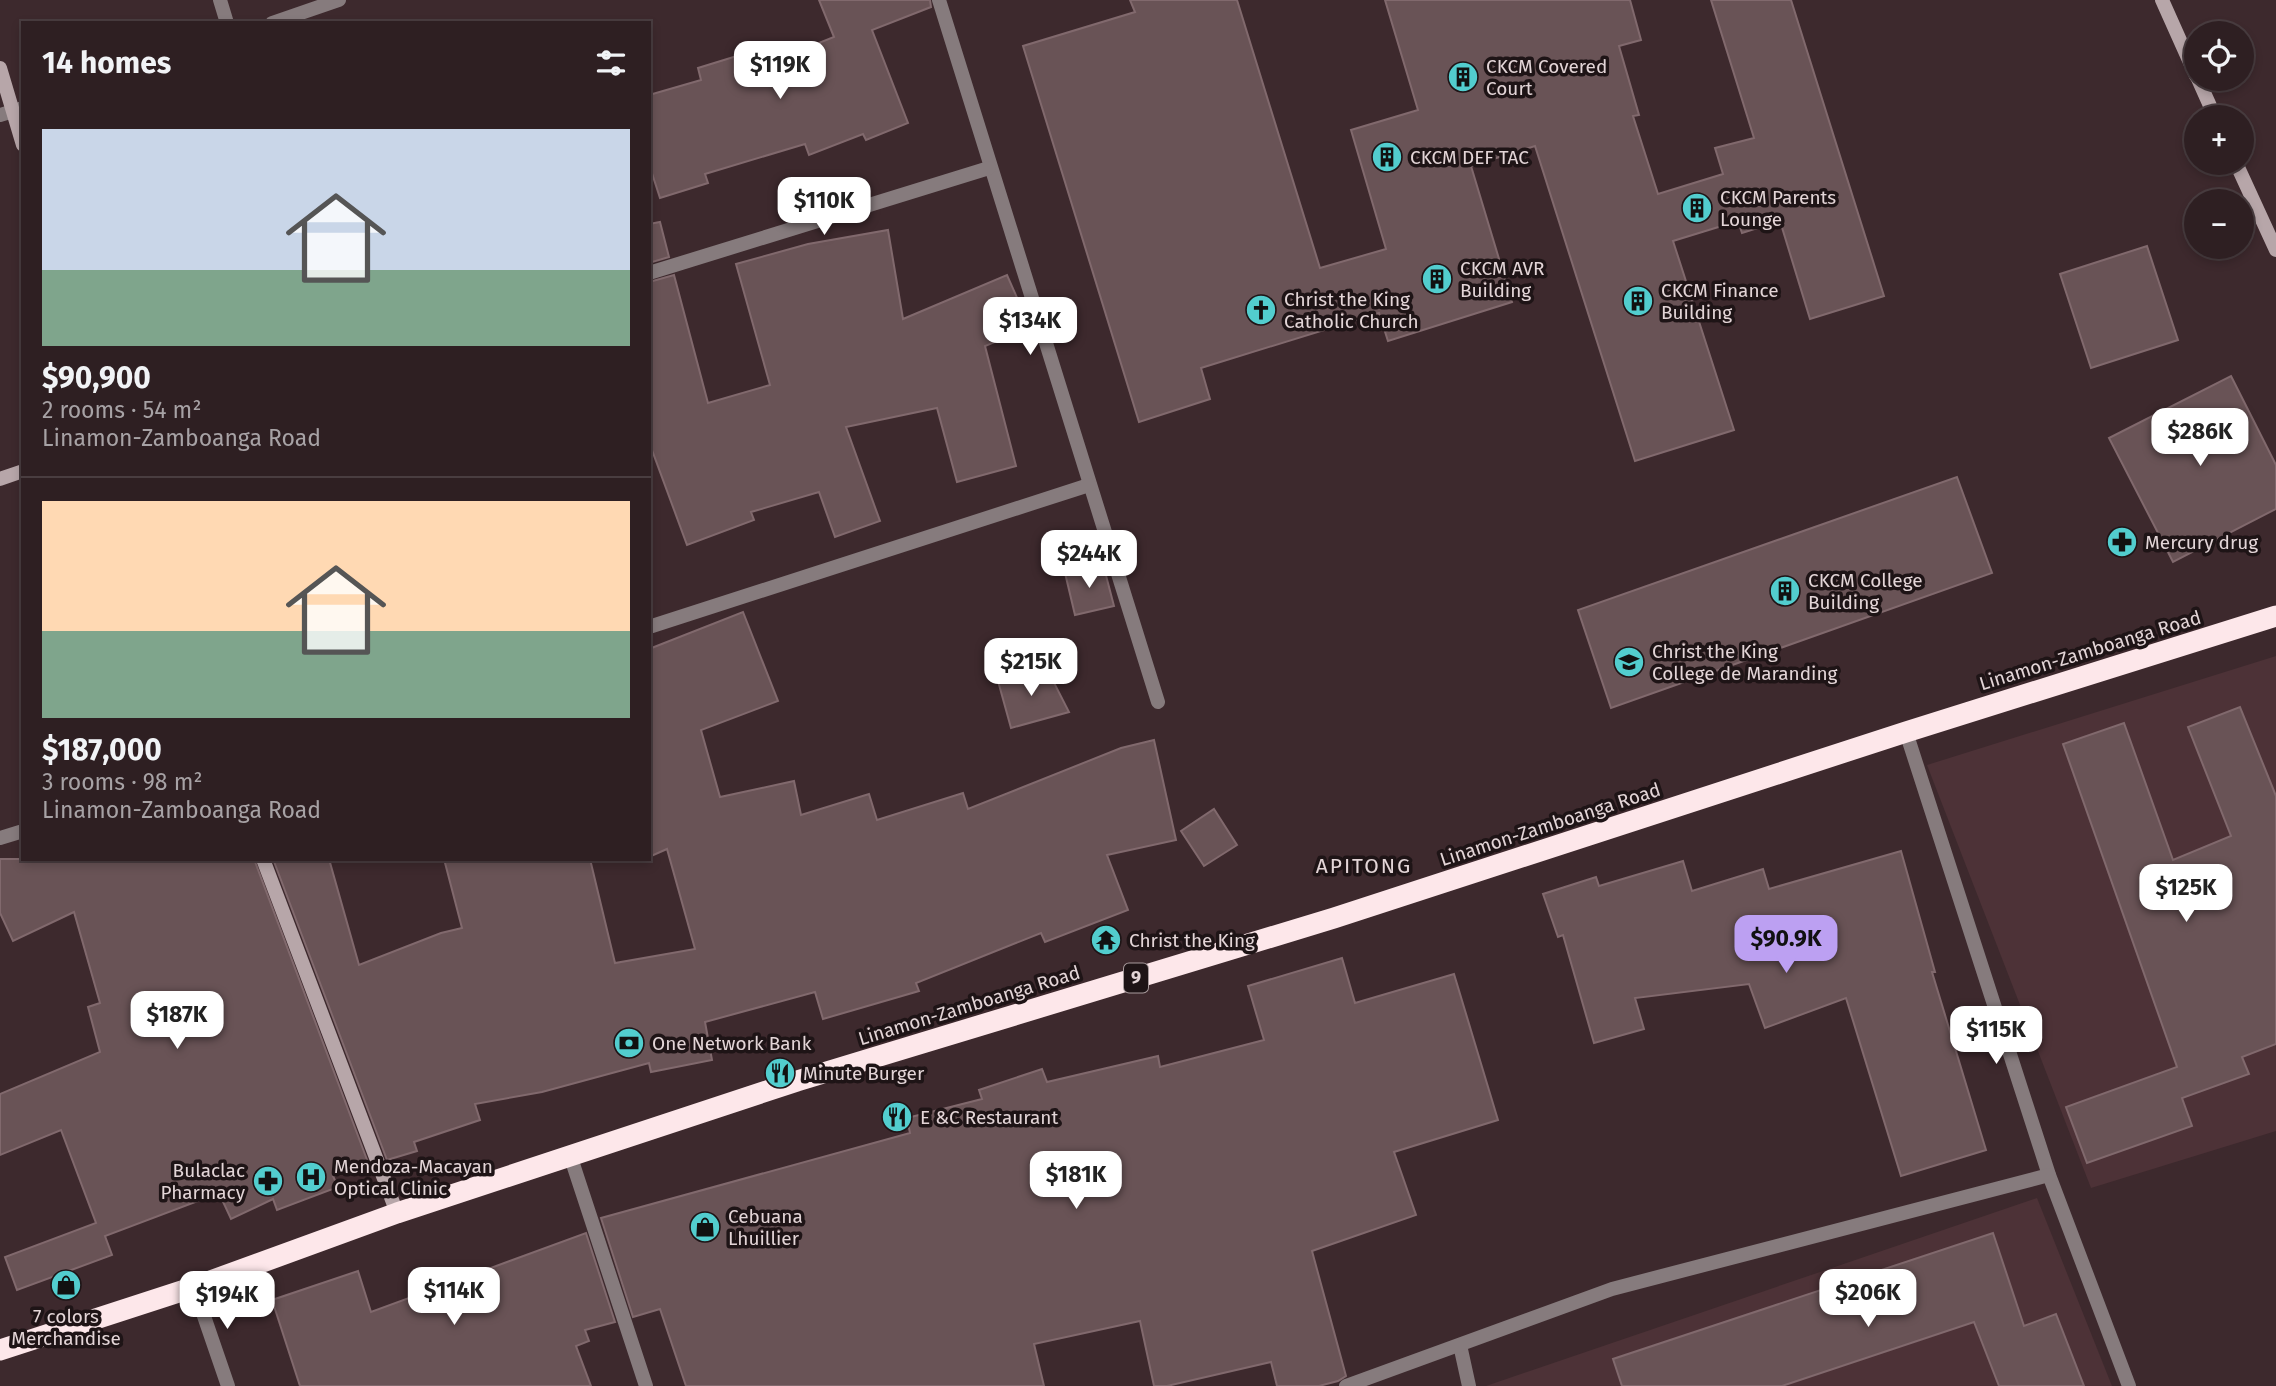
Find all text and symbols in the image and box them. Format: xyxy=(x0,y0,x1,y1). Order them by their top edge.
map controls xyxy=(2184,21,2254,259)
button: locate xyxy=(2184,21,2254,91)
pin: $119K xyxy=(731,42,829,101)
icon: filters xyxy=(592,44,630,82)
text: 14 homes xyxy=(42,45,171,81)
text: $119K xyxy=(750,50,810,78)
place label: CKCM Covered Court xyxy=(1486,55,1607,100)
building icon: CKCM Covered Court xyxy=(1446,60,1480,94)
button: + xyxy=(2184,105,2254,175)
building icon: CKCM DEF TAC xyxy=(1370,140,1404,174)
place label: CKCM DEF TAC xyxy=(1410,146,1529,169)
icon: home xyxy=(273,175,399,301)
pin: $110K xyxy=(775,177,873,237)
text: $110K xyxy=(794,186,854,214)
place label: CKCM Parents Lounge xyxy=(1720,186,1836,231)
button: − xyxy=(2184,189,2254,259)
building icon: CKCM Parents Lounge xyxy=(1680,191,1714,225)
place label: CKCM AVR Building xyxy=(1460,257,1545,302)
building icon: CKCM AVR Building xyxy=(1420,262,1454,296)
place label: CKCM Finance Building xyxy=(1661,279,1779,324)
building icon: CKCM Finance Building xyxy=(1621,284,1655,318)
place label: Christ the King Catholic Church xyxy=(1284,288,1419,333)
church icon: Christ the King Catholic Church xyxy=(1244,293,1278,327)
pin: $134K xyxy=(981,298,1079,357)
text: $134K xyxy=(999,306,1061,334)
text: $90,900 xyxy=(42,360,151,396)
text: 2 rooms · 54 m² xyxy=(42,396,201,424)
pin: $286K xyxy=(2151,408,2249,468)
text: $286K xyxy=(2167,417,2233,445)
text: Linamon-Zamboanga Road xyxy=(42,424,321,452)
pharmacy icon: Mercury drug xyxy=(2105,525,2139,559)
pin: $244K xyxy=(1040,530,1138,590)
place label: Mercury drug xyxy=(2145,531,2258,554)
text: $244K xyxy=(1057,539,1121,567)
icon: home xyxy=(273,547,399,673)
place label: CKCM College Building xyxy=(1808,569,1923,614)
building icon: CKCM College Building xyxy=(1768,574,1802,608)
street label: Linamon-Zamboanga Road xyxy=(1977,606,2204,695)
pin: $215K xyxy=(982,638,1080,698)
place label: Christ the King College de Maranding xyxy=(1652,640,1838,685)
school or university icon: Christ the King College de Maranding xyxy=(1612,645,1646,679)
text: $215K xyxy=(1000,647,1062,675)
text: $187,000 xyxy=(42,732,162,768)
text: 3 rooms · 98 m² xyxy=(42,768,202,796)
street label: Linamon-Zamboanga Road xyxy=(1437,778,1663,871)
text: Linamon-Zamboanga Road xyxy=(42,796,321,824)
district label: APITONG xyxy=(1316,853,1412,879)
pin: $125K xyxy=(2137,864,2235,924)
text: $125K xyxy=(2155,873,2217,901)
pin: $90.9K xyxy=(1729,916,1843,975)
temple icon: Christ the King xyxy=(1089,923,1123,957)
text: $90.9K xyxy=(1750,924,1822,952)
place label: Christ the King xyxy=(1129,929,1255,952)
street label: Linamon-Zamboanga Road xyxy=(856,961,1083,1050)
road number: 9 xyxy=(1124,964,1148,993)
pin: $187K xyxy=(128,992,226,1051)
text: $187K xyxy=(147,1000,207,1028)
pin: $115K xyxy=(1947,1006,2045,1066)
text: $115K xyxy=(1966,1015,2026,1043)
bank icon: One Network Bank xyxy=(612,1026,646,1060)
place label: One Network Bank xyxy=(652,1032,812,1055)
restaurant icon: Minute Burger xyxy=(763,1056,797,1090)
place label: Minute Burger xyxy=(803,1062,925,1085)
restaurant icon: E &C Restaurant xyxy=(880,1100,914,1134)
place label: E &C Restaurant xyxy=(920,1106,1058,1129)
pin: $181K xyxy=(1027,1152,1125,1211)
place label: Mendoza-Macayan Optical Clinic xyxy=(334,1155,493,1200)
place label: Bulaclac Pharmacy xyxy=(160,1159,246,1204)
hospital icon: Mendoza-Macayan Optical Clinic xyxy=(294,1160,328,1194)
text: $181K xyxy=(1046,1160,1106,1188)
pharmacy icon: Bulaclac Pharmacy xyxy=(251,1164,285,1198)
place label: Cebuana Lhuillier xyxy=(728,1205,803,1250)
shop icon: Cebuana Lhuillier xyxy=(688,1210,722,1244)
shop icon: 7 colors Merchandise xyxy=(49,1268,83,1302)
pin: $114K xyxy=(405,1268,503,1327)
pin: $206K xyxy=(1819,1270,1917,1329)
pin: $194K xyxy=(178,1272,276,1331)
text: $114K xyxy=(424,1276,484,1304)
text: $206K xyxy=(1835,1278,1901,1306)
text: $194K xyxy=(196,1280,258,1308)
place label: 7 colors Merchandise xyxy=(11,1305,121,1350)

